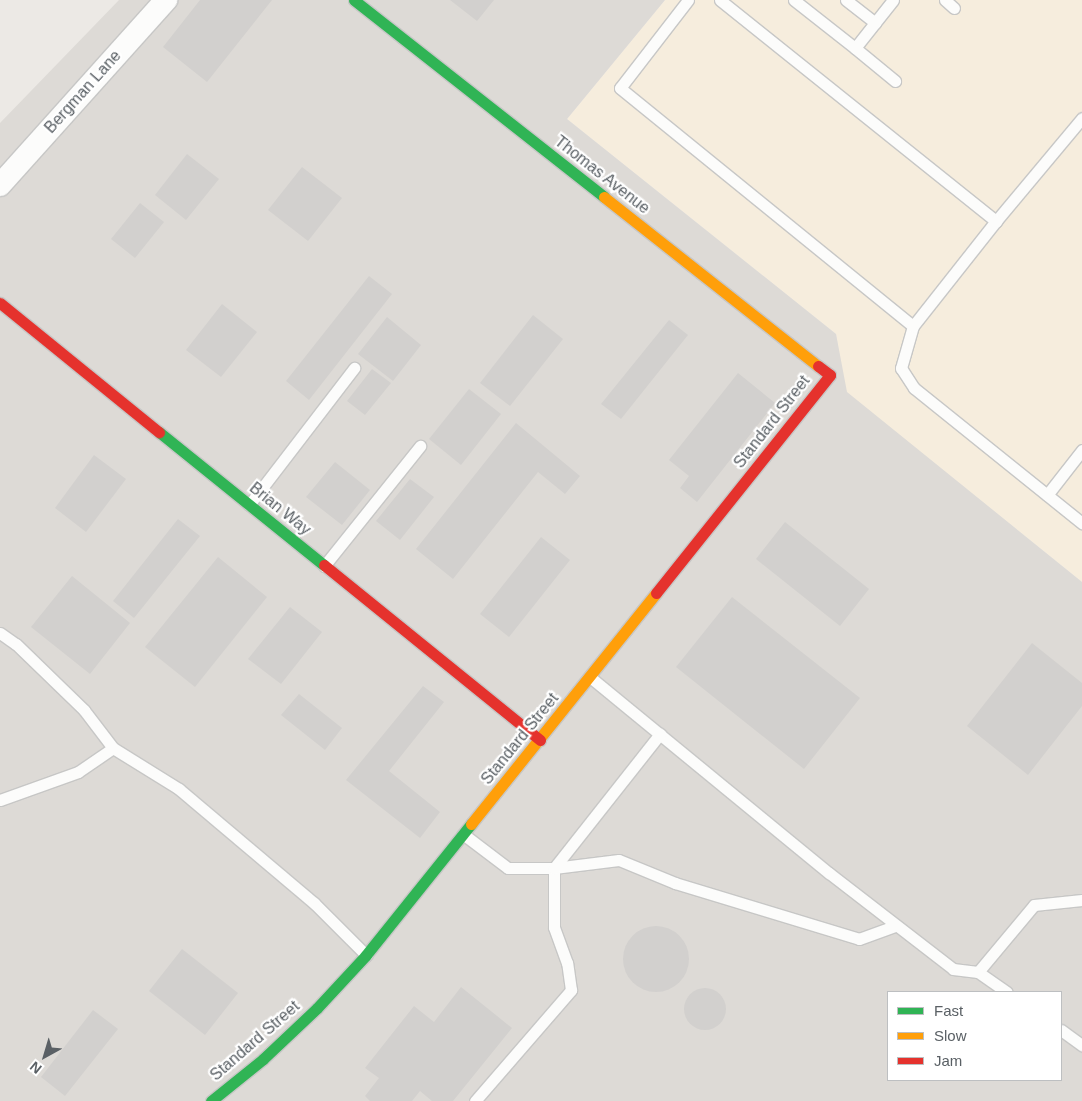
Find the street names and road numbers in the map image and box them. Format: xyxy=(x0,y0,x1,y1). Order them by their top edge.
street label: Bergman Lane xyxy=(41,47,125,137)
street label: Thomas Avenue xyxy=(550,132,654,218)
street label: Standard Street xyxy=(730,372,814,472)
street label: Brian Way xyxy=(246,479,314,539)
street label: Standard Street xyxy=(477,689,563,789)
street label: Standard Street xyxy=(206,997,304,1085)

